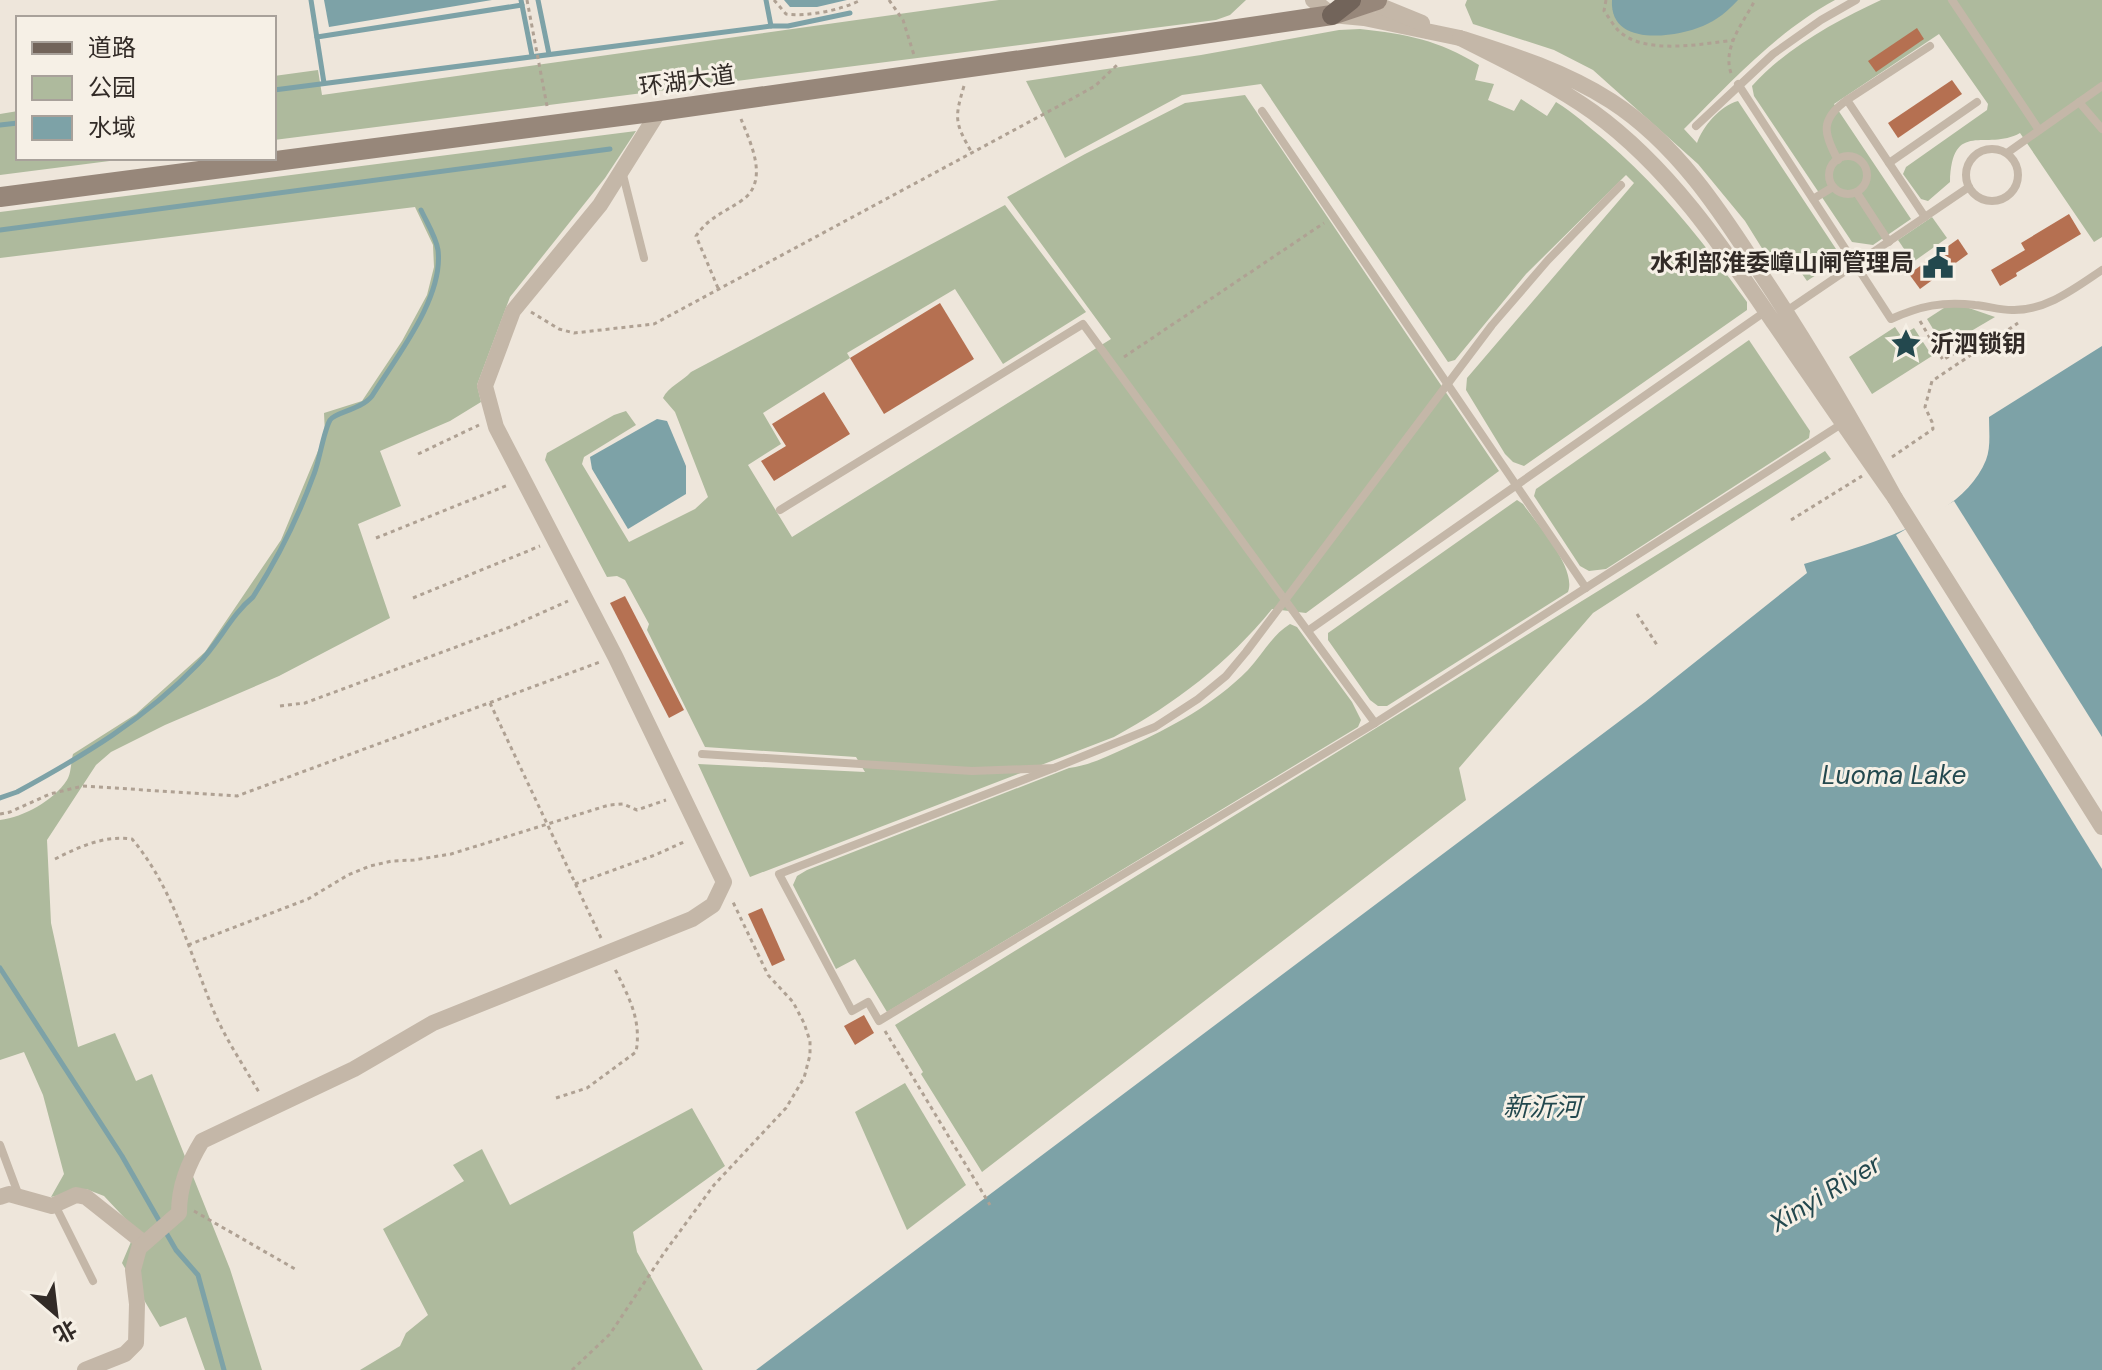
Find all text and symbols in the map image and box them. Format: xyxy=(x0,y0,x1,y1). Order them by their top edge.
legend xyxy=(16,16,276,160)
text: 道路 xyxy=(88,32,136,63)
street label: 环湖大道 xyxy=(637,58,737,103)
text: 公园 xyxy=(88,72,136,103)
text: 水域 xyxy=(88,112,136,143)
public building icon: 水利部淮委嶂山闸管理局 xyxy=(1921,246,1955,280)
place label: 水利部淮委嶂山闸管理局 xyxy=(1650,247,1914,278)
place icon: 沂泗锁钥 xyxy=(1889,327,1923,361)
place label: 沂泗锁钥 xyxy=(1930,328,2026,359)
water label: Luoma Lake xyxy=(1822,758,1966,792)
water label: 新沂河 xyxy=(1503,1090,1586,1124)
water label: Xinyi River xyxy=(1762,1146,1888,1240)
north arrow xyxy=(16,1274,96,1354)
text: 北 xyxy=(49,1313,82,1349)

